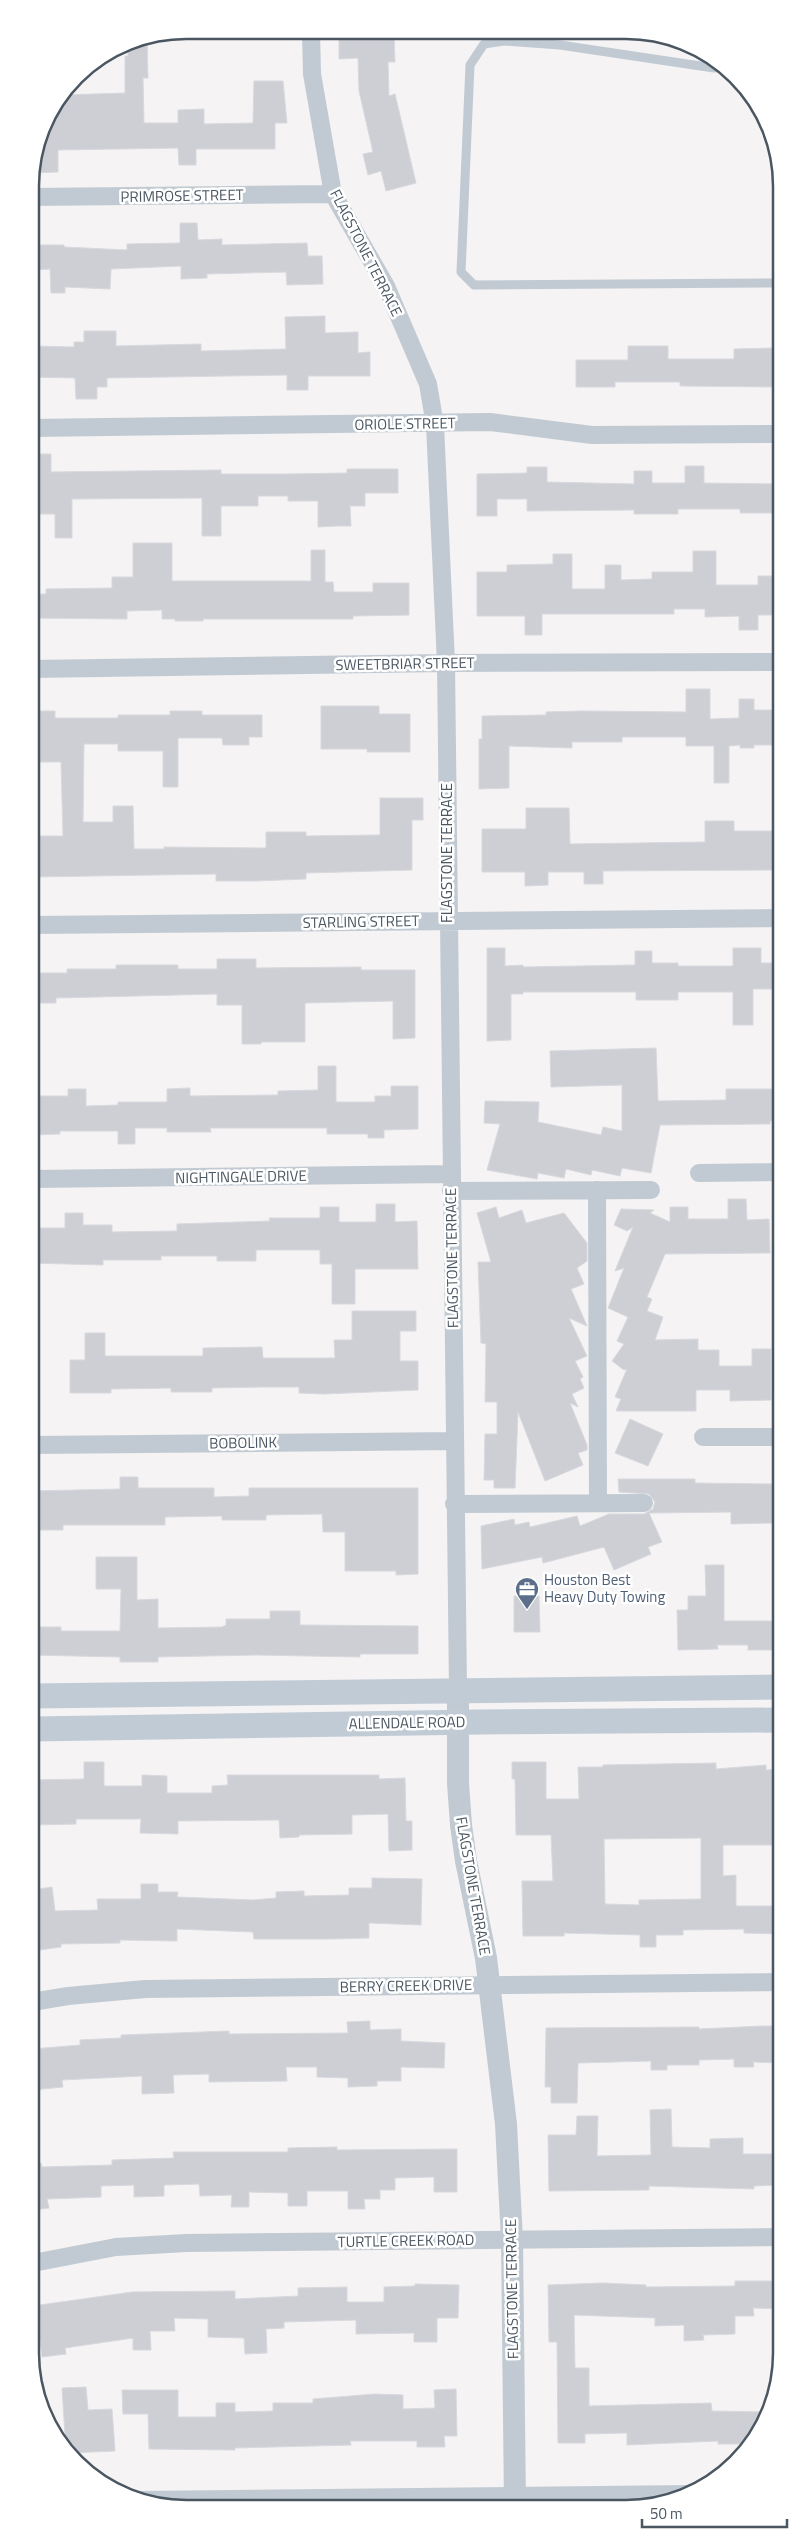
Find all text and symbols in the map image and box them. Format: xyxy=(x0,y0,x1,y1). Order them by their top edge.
street label: PRIMROSE STREET xyxy=(120,183,244,208)
street label: FLAGSTONE TERRACE xyxy=(324,185,409,320)
street label: ORIOLE STREET xyxy=(354,411,456,436)
street label: SWEETBRIAR STREET xyxy=(335,651,475,676)
street label: FLAGSTONE TERRACE xyxy=(435,783,458,923)
street label: STARLING STREET xyxy=(302,909,420,934)
street label: NIGHTINGALE DRIVE xyxy=(175,1164,307,1189)
street label: FLAGSTONE TERRACE xyxy=(439,1188,464,1328)
street label: BOBOLINK xyxy=(209,1430,278,1455)
place label: Houston Best Heavy Duty Towing xyxy=(544,1568,665,1608)
office icon: Houston Best Heavy Duty Towing xyxy=(514,1576,540,1610)
street label: ALLENDALE ROAD xyxy=(349,1710,465,1735)
street label: FLAGSTONE TERRACE xyxy=(450,1815,497,1957)
street label: BERRY CREEK DRIVE xyxy=(340,1973,472,1998)
street label: FLAGSTONE TERRACE xyxy=(499,2219,524,2359)
street label: TURTLE CREEK ROAD xyxy=(337,2228,475,2253)
scale bar xyxy=(642,2496,787,2528)
text: 50 m xyxy=(650,2502,683,2525)

